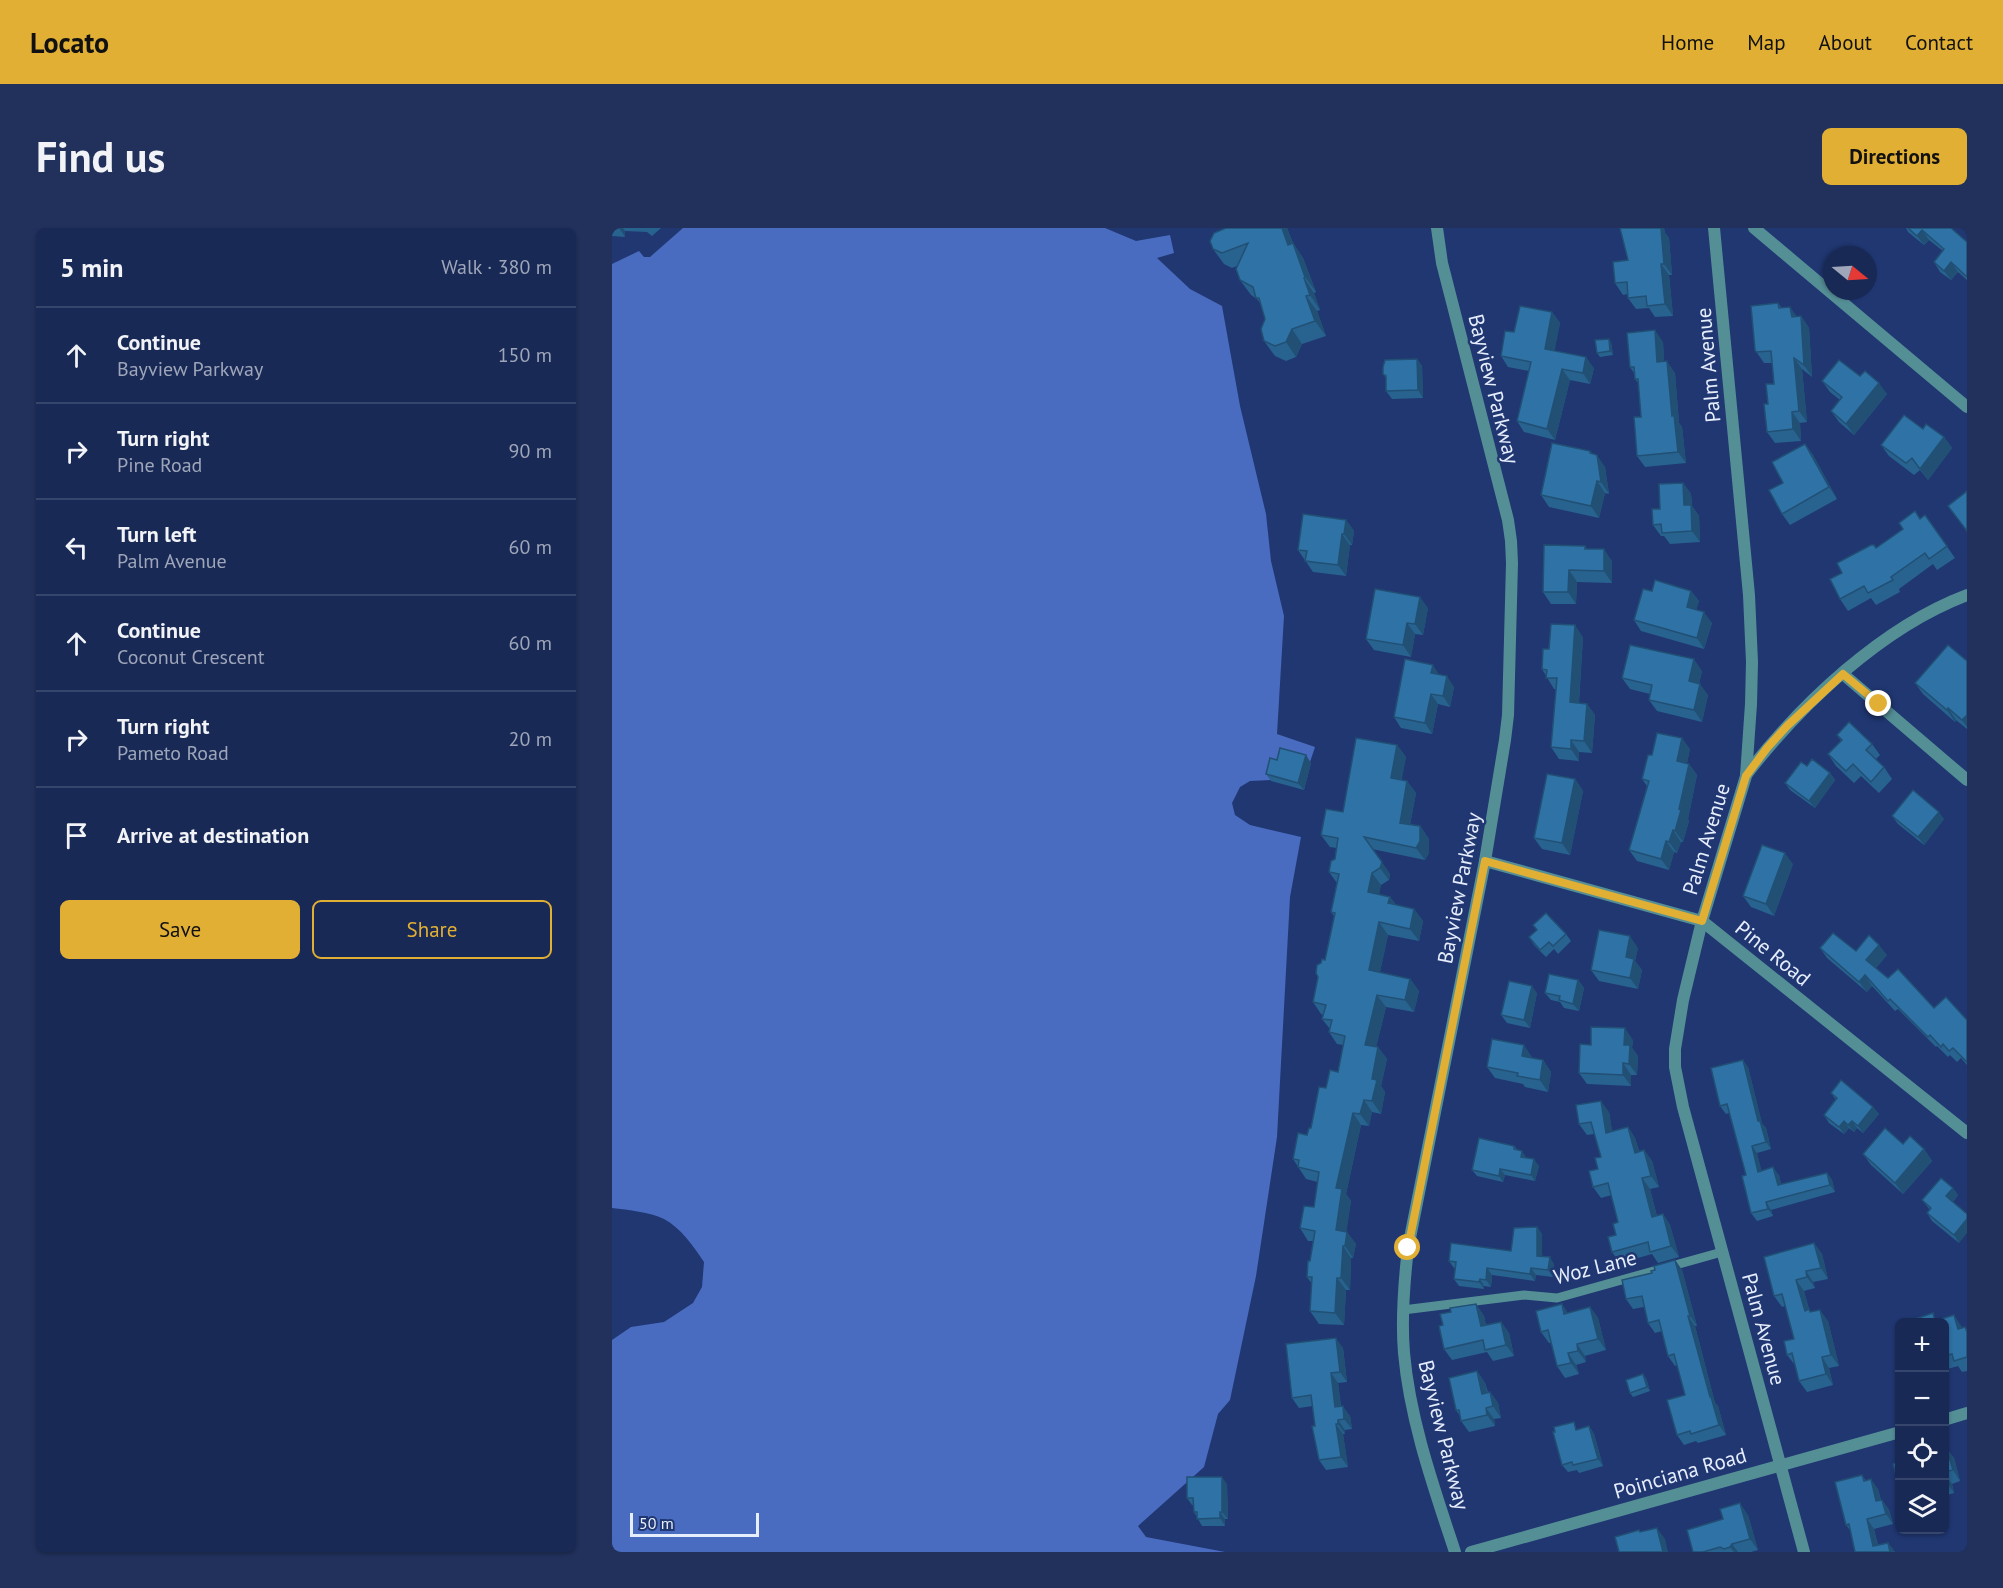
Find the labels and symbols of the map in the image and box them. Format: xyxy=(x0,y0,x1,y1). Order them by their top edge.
north arrow xyxy=(1823,246,1877,300)
street label: Palm Avenue xyxy=(1690,306,1726,424)
street label: Bayview Parkway xyxy=(1462,311,1526,467)
route end xyxy=(1865,690,1891,716)
street label: Palm Avenue xyxy=(1676,780,1736,898)
street label: Bayview Parkway xyxy=(1431,810,1487,966)
street label: Pine Road xyxy=(1730,914,1816,992)
route start xyxy=(1394,1234,1420,1260)
street label: Woz Lane xyxy=(1551,1244,1639,1290)
street label: Palm Avenue xyxy=(1736,1270,1792,1388)
street label: Bayview Parkway xyxy=(1412,1357,1476,1513)
street label: Poinciana Road xyxy=(1611,1441,1749,1505)
scale bar xyxy=(630,1510,759,1538)

